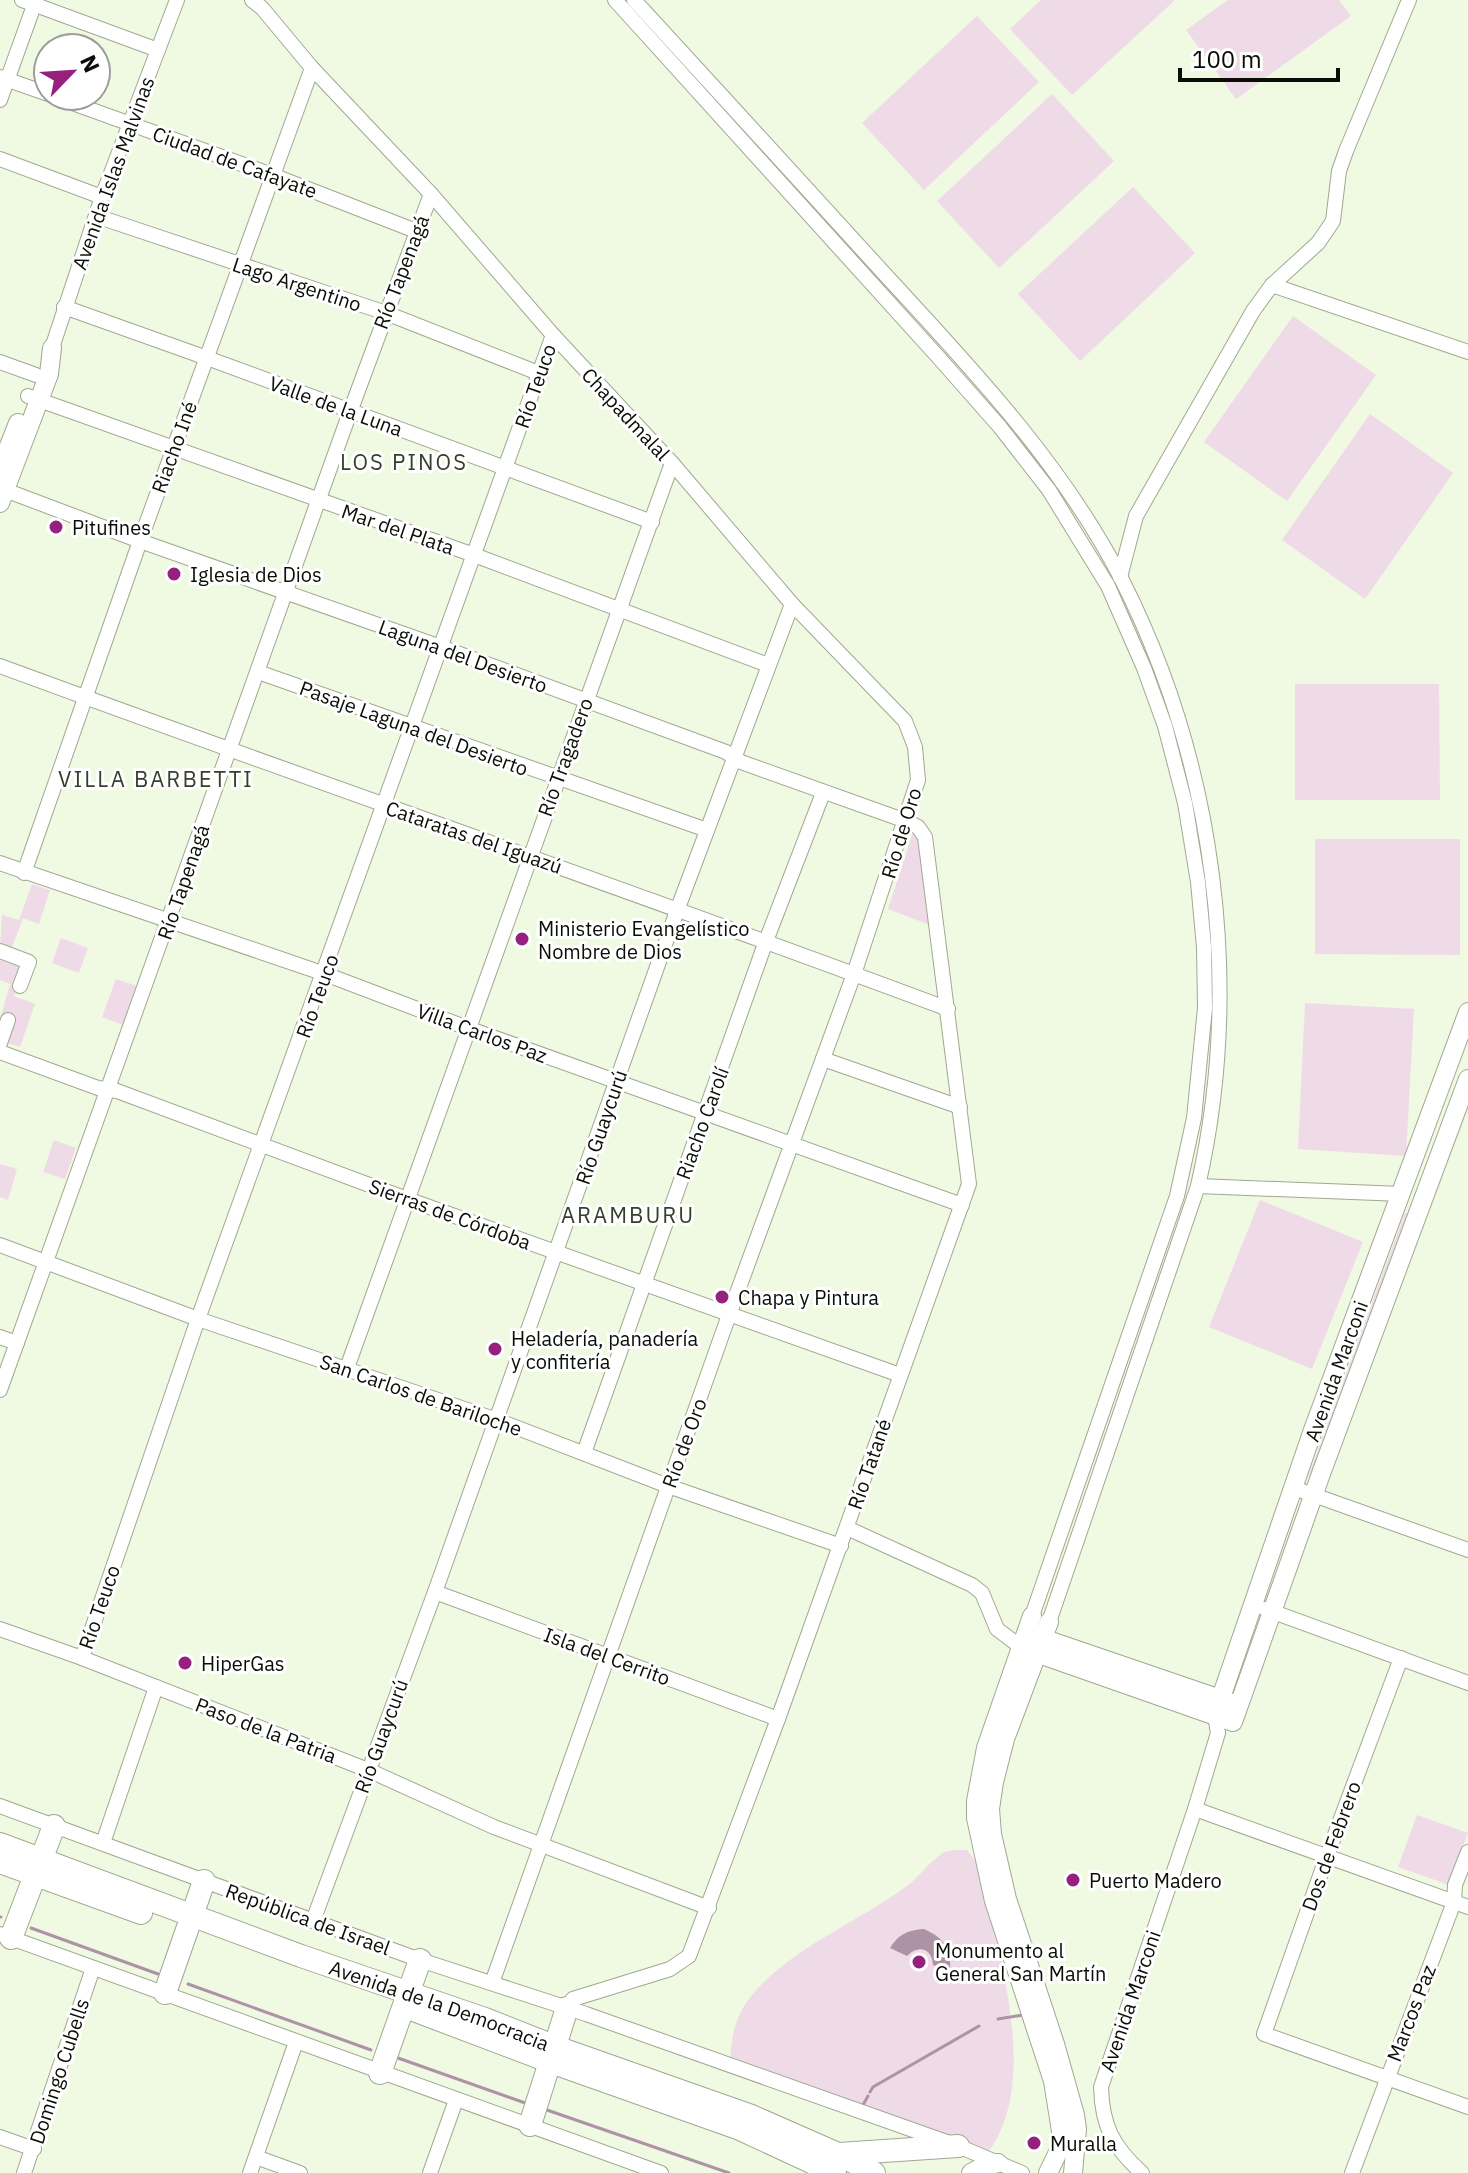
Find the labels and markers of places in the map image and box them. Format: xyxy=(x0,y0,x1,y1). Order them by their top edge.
place label: Pitufines xyxy=(72,514,151,541)
marker: Pitufines xyxy=(47,518,65,536)
place label: Iglesia de Dios xyxy=(190,561,322,588)
marker: Iglesia de Dios xyxy=(165,565,183,583)
place label: Ministerio Evangelístico Nombre de Dios xyxy=(538,915,749,965)
marker: Ministerio Evangelístico Nombre de Dios xyxy=(513,930,531,948)
place label: Chapa y Pintura xyxy=(738,1284,879,1311)
marker: Chapa y Pintura xyxy=(713,1288,731,1306)
place label: Heladería, panadería y confitería xyxy=(511,1325,698,1375)
marker: Heladería, panadería y confitería xyxy=(486,1340,504,1358)
place label: HiperGas xyxy=(201,1650,285,1677)
marker: HiperGas xyxy=(176,1654,194,1672)
place label: Puerto Madero xyxy=(1089,1867,1222,1894)
marker: Puerto Madero xyxy=(1064,1871,1082,1889)
place label: Monumento al General San Martín xyxy=(935,1937,1106,1987)
marker: Monumento al General San Martín xyxy=(910,1953,928,1971)
place label: Muralla xyxy=(1050,2130,1117,2157)
marker: Muralla xyxy=(1025,2134,1043,2152)

